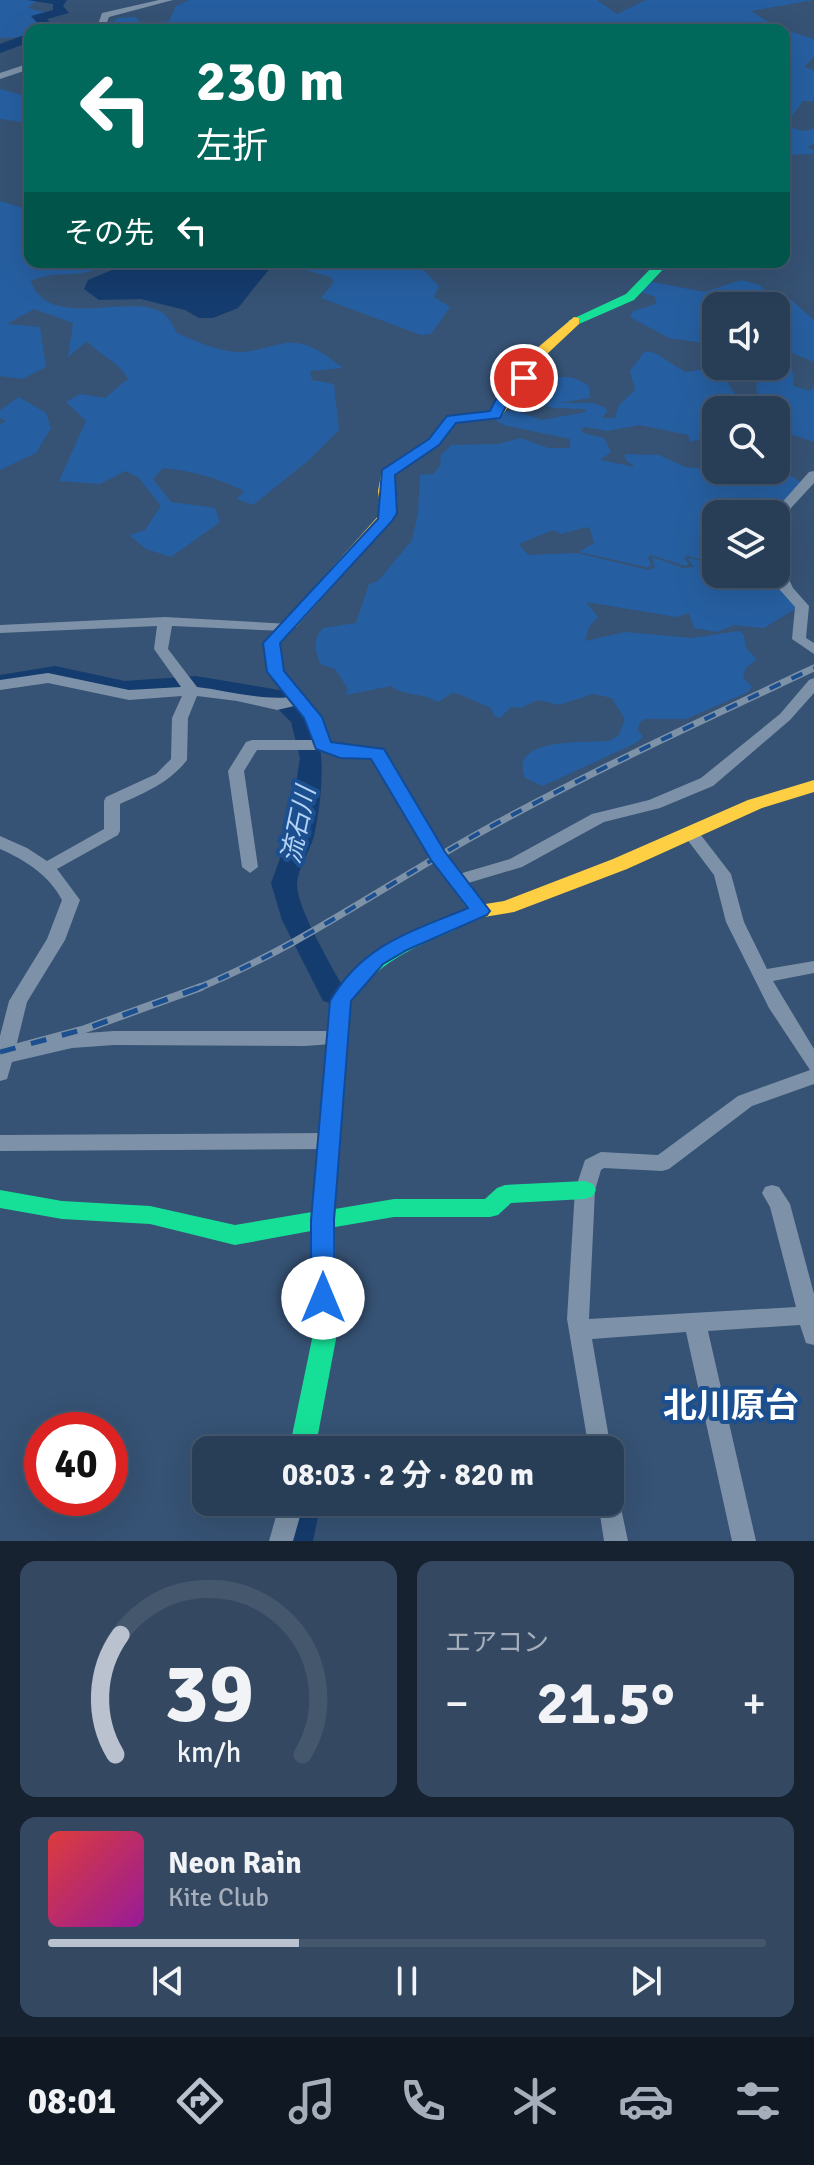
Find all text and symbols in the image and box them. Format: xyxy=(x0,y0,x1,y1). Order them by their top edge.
text: 230 m xyxy=(196,47,344,116)
icon: left xyxy=(64,56,168,160)
text: 左折 xyxy=(196,124,268,169)
icon: left xyxy=(170,208,214,252)
text: その先 xyxy=(64,215,154,252)
map controls xyxy=(702,292,790,588)
button: sound xyxy=(702,292,790,380)
pin xyxy=(490,344,558,412)
icon: arrive xyxy=(502,356,546,400)
button: search xyxy=(702,396,790,484)
button: layers xyxy=(702,500,790,588)
water label: 流石川 xyxy=(275,781,323,867)
position arrow xyxy=(281,1256,365,1340)
district label: 北川原台 xyxy=(663,1385,799,1427)
speed limit sign: 40 xyxy=(24,1412,128,1516)
text: 08:03 · 2 分 · 820 m xyxy=(282,1457,534,1494)
text: エアコン xyxy=(445,1627,549,1659)
text: 39 xyxy=(164,1643,253,1745)
text: 21.5° xyxy=(536,1667,675,1741)
text: − xyxy=(445,1677,469,1731)
text: + xyxy=(742,1677,766,1731)
text: km/h xyxy=(176,1735,241,1770)
text: Neon Rain xyxy=(168,1845,302,1882)
text: Kite Club xyxy=(168,1882,269,1914)
icon: previous xyxy=(146,1959,190,2003)
icon: pause xyxy=(385,1959,429,2003)
icon: next xyxy=(624,1959,668,2003)
icon: directions xyxy=(172,2073,228,2129)
icon: music xyxy=(284,2073,340,2129)
icon: phone xyxy=(395,2073,451,2129)
icon: climate xyxy=(507,2073,563,2129)
icon: car xyxy=(618,2073,674,2129)
icon: filters xyxy=(730,2073,786,2129)
text: 08:01 xyxy=(28,2079,116,2124)

